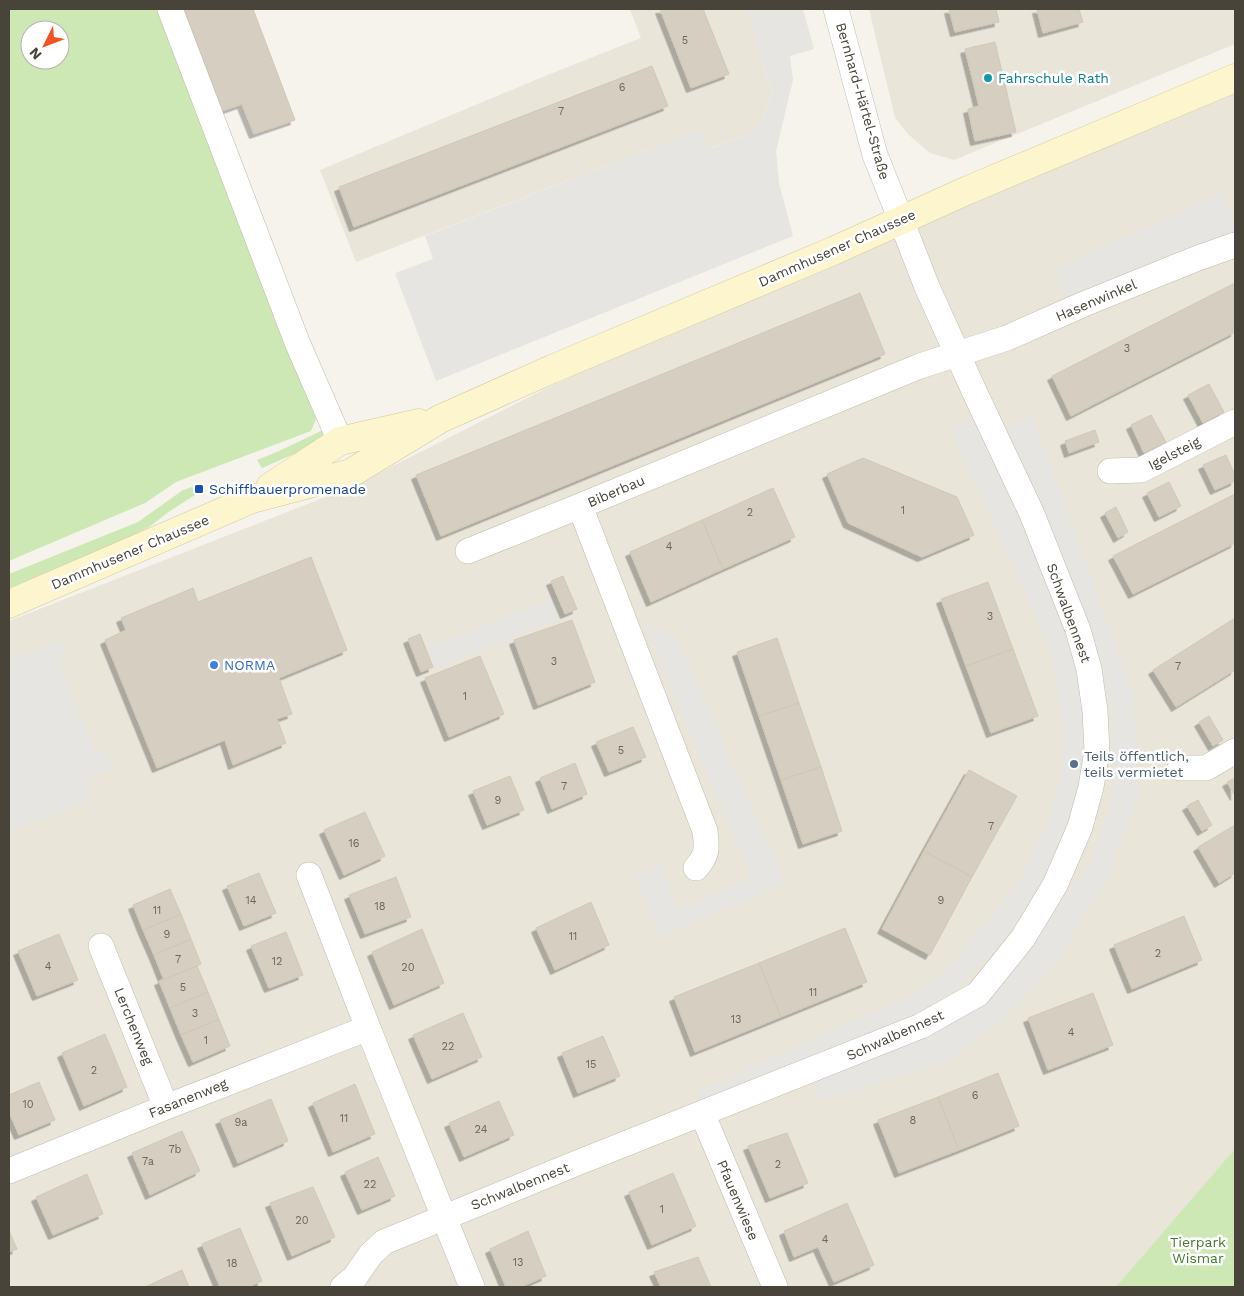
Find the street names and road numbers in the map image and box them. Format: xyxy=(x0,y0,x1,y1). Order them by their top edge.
street label: Bernhard-Härtel-Straße xyxy=(833,21,893,181)
street label: Dammhusener Chaussee xyxy=(756,206,918,290)
street label: Hasenwinkel xyxy=(1053,276,1139,324)
street label: Igelsteig xyxy=(1145,433,1203,473)
street label: Biberbau xyxy=(585,472,647,510)
street label: Dammhusener Chaussee xyxy=(49,511,211,593)
street label: Schwalbennest xyxy=(1044,561,1094,665)
street label: Lerchenweg xyxy=(111,985,157,1067)
street label: Schwalbennest xyxy=(844,1006,946,1064)
street label: Fasanenweg xyxy=(146,1075,230,1121)
street label: Pfauenwiese xyxy=(714,1157,762,1243)
street label: Schwalbennest xyxy=(468,1159,572,1213)

